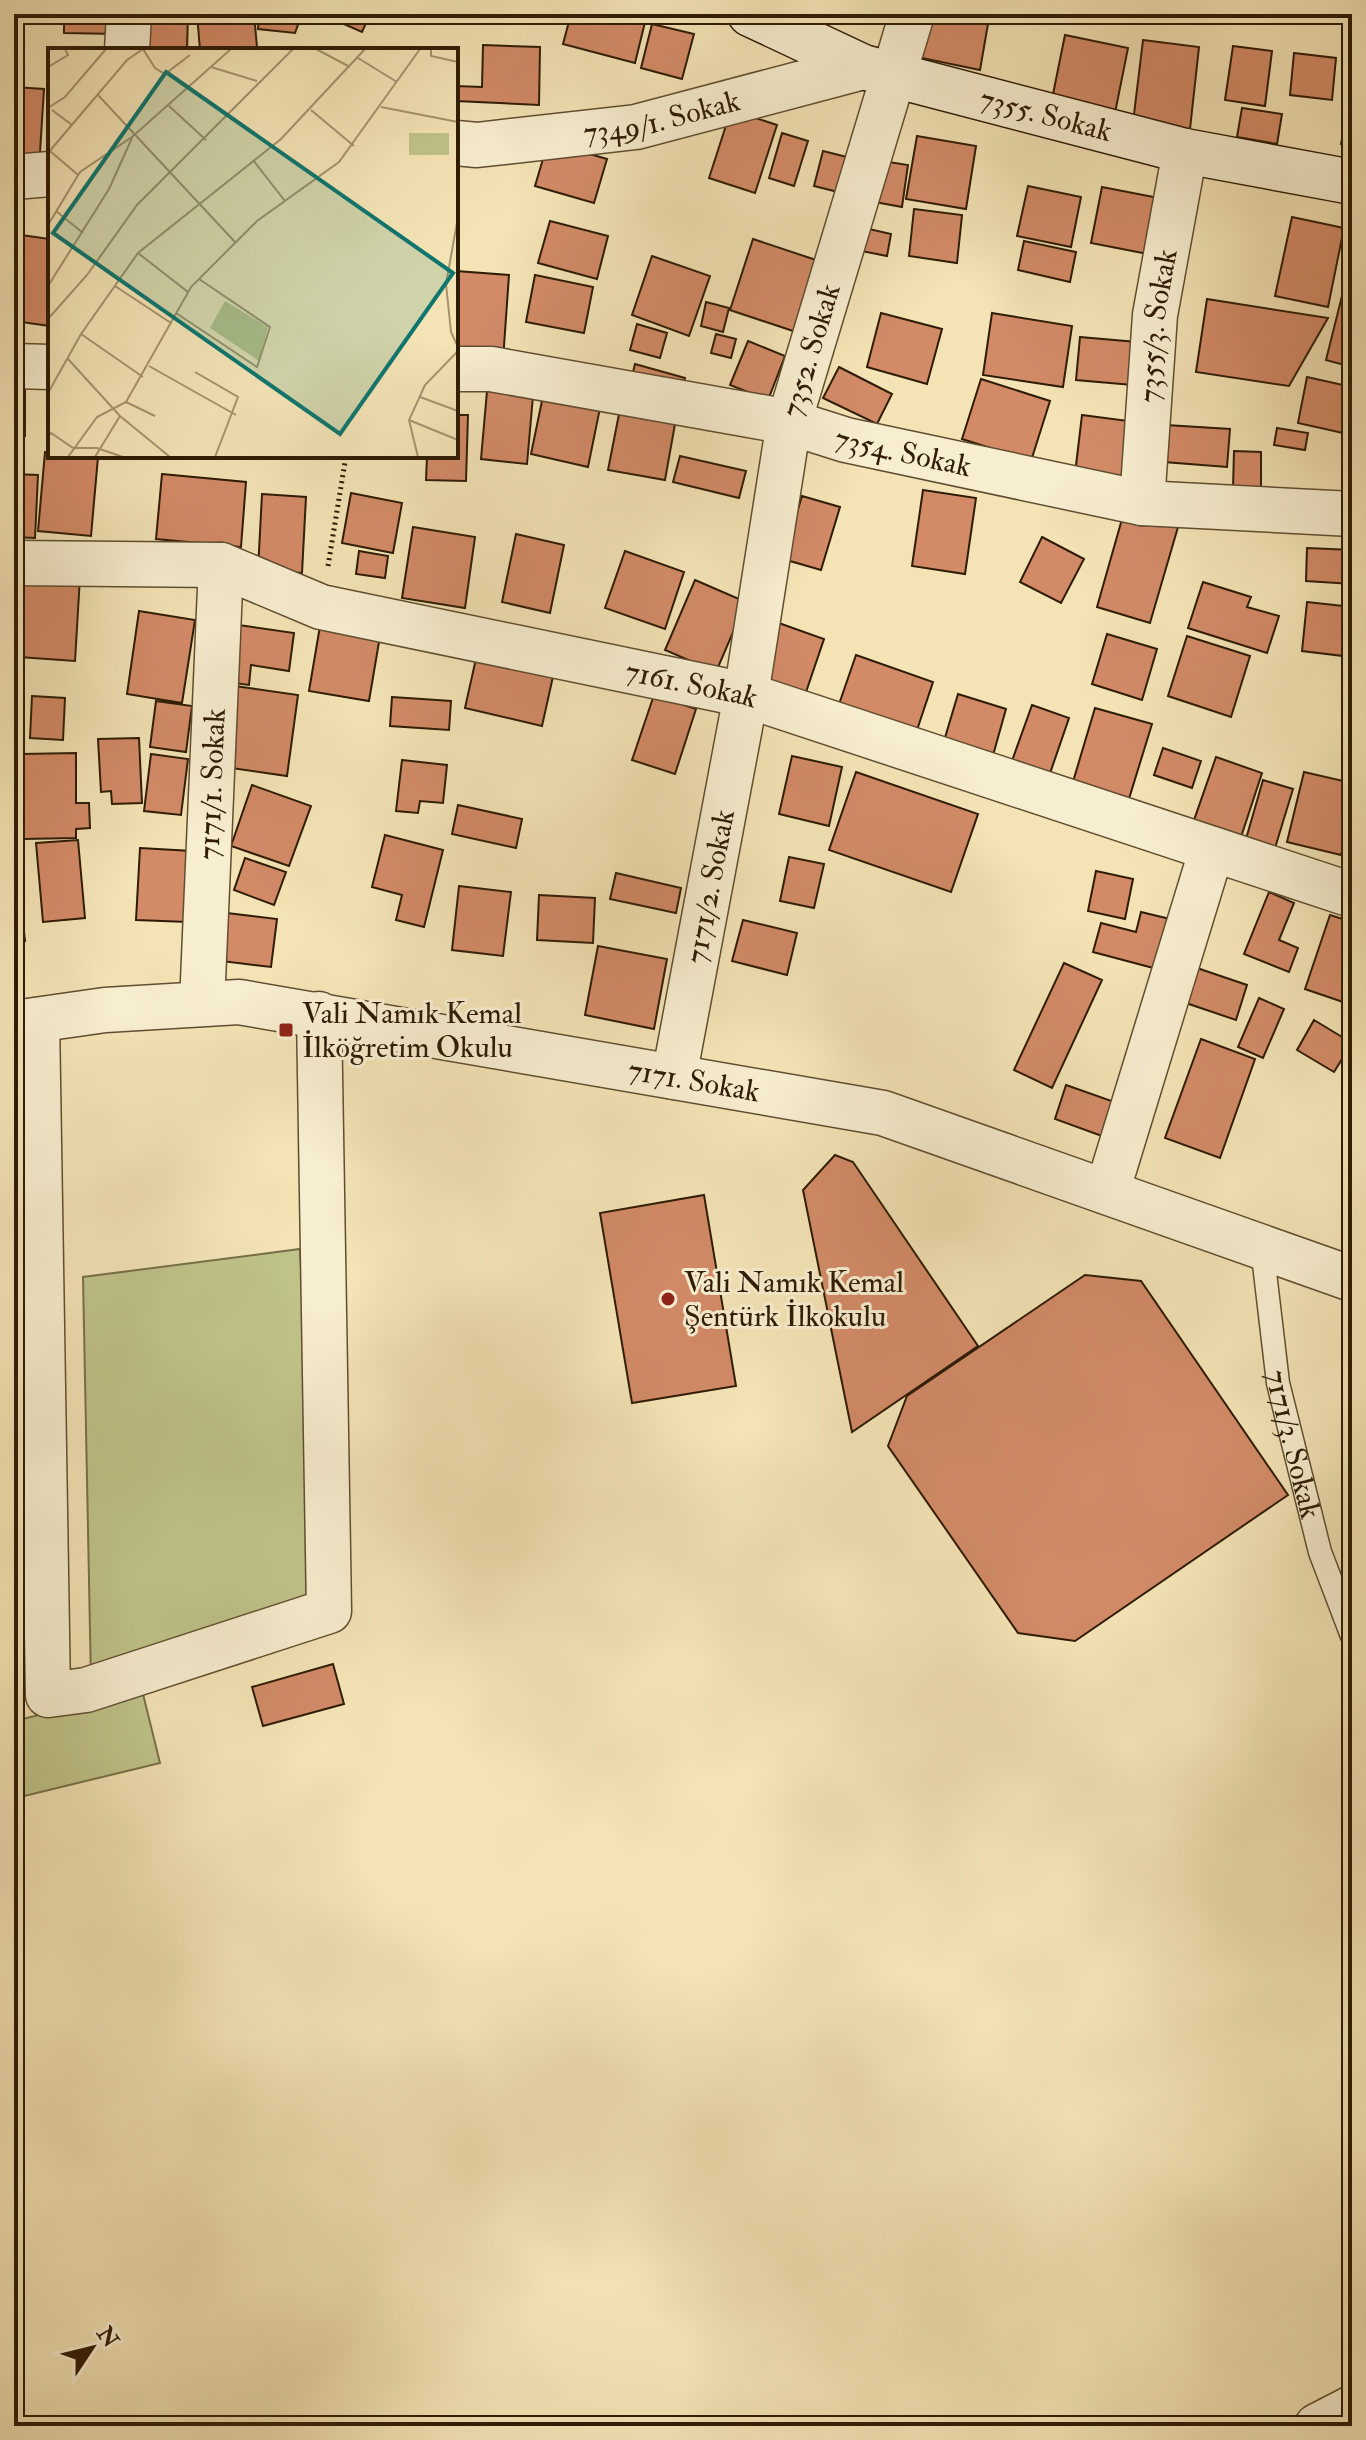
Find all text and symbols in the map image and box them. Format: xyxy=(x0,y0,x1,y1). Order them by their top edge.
inset map xyxy=(48,48,458,458)
street label: 7355. Sokak xyxy=(976,80,1116,150)
street label: 7349/1. Sokak xyxy=(582,82,744,152)
street label: 7355/3. Sokak xyxy=(1131,246,1186,404)
street label: 7352. Sokak xyxy=(774,279,849,422)
street label: 7354. Sokak xyxy=(830,420,975,485)
street label: 7161. Sokak xyxy=(622,653,763,717)
street label: 7171/1. Sokak xyxy=(190,708,234,861)
street label: 7171/2. Sokak xyxy=(678,806,743,967)
place label: Vali Namık Kemal İlköğretim Okulu xyxy=(302,995,522,1066)
marker: Vali Namık Kemal İlköğretim Okulu xyxy=(277,1021,295,1039)
street label: 7171. Sokak xyxy=(625,1051,763,1110)
place label: Vali Namık Kemal Şentürk İlkokulu xyxy=(684,1264,904,1335)
marker: Vali Namık Kemal Şentürk İlkokulu xyxy=(659,1290,677,1308)
street label: 7171/3. Sokak xyxy=(1258,1368,1329,1523)
north arrow xyxy=(52,2308,132,2388)
text: N xyxy=(90,2320,125,2353)

